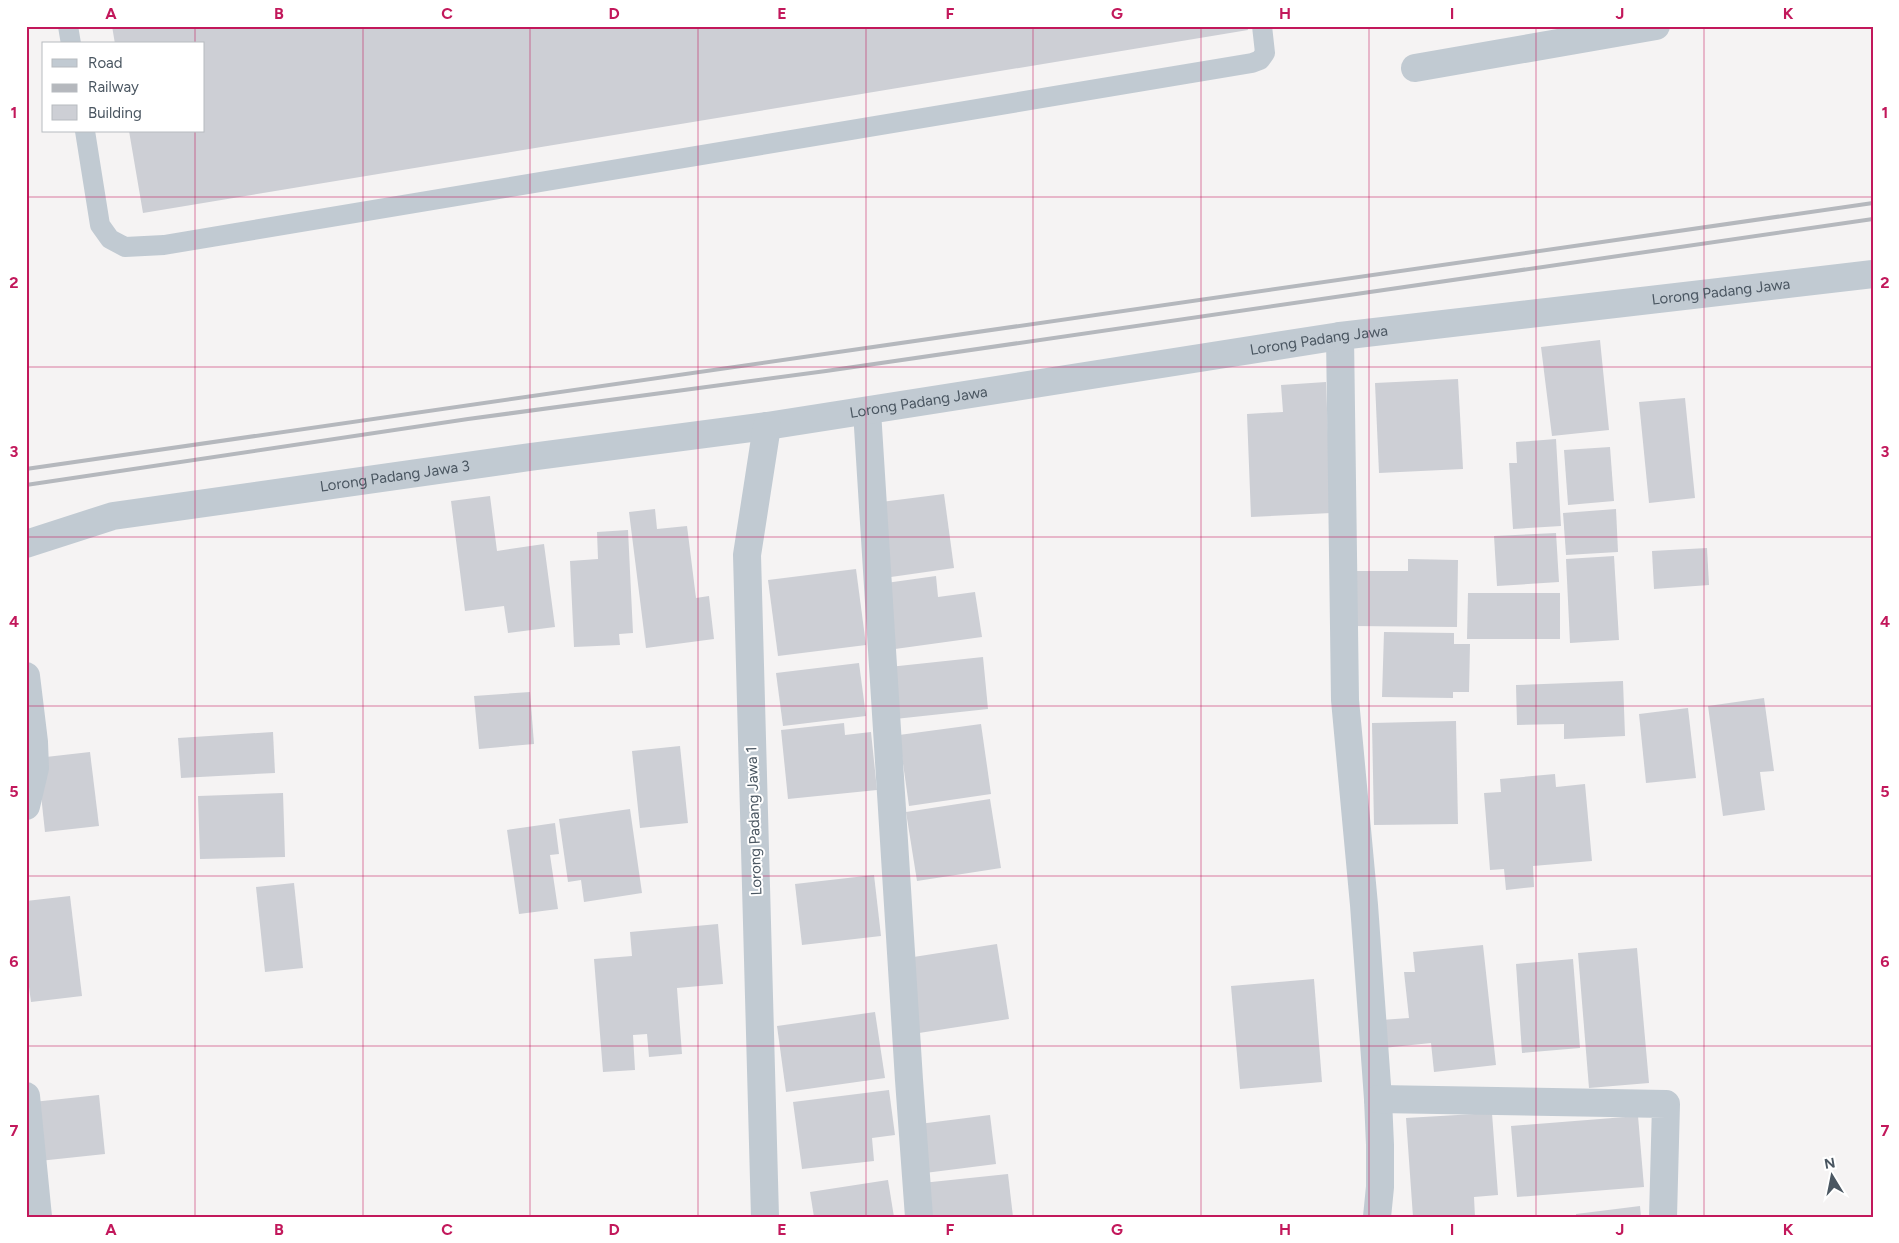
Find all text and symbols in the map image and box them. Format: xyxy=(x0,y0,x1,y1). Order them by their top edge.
text: A xyxy=(105,4,117,23)
text: B xyxy=(274,4,284,23)
text: C xyxy=(441,4,453,23)
text: D xyxy=(608,4,620,23)
text: E xyxy=(777,4,787,23)
text: F xyxy=(946,4,955,23)
text: G xyxy=(1111,4,1123,23)
text: H xyxy=(1279,4,1291,23)
text: I xyxy=(1450,4,1454,23)
text: J xyxy=(1616,4,1624,23)
text: K xyxy=(1783,4,1794,23)
legend xyxy=(42,42,205,132)
text: Road xyxy=(88,54,123,72)
text: Railway xyxy=(88,78,139,96)
text: 1 xyxy=(11,103,17,122)
text: 1 xyxy=(1882,103,1888,122)
text: Building xyxy=(88,104,142,122)
text: 2 xyxy=(9,273,19,292)
text: 2 xyxy=(1880,273,1890,292)
street label: Lorong Padang Jawa xyxy=(1651,275,1791,309)
street label: Lorong Padang Jawa xyxy=(1248,322,1389,359)
street label: Lorong Padang Jawa xyxy=(848,382,989,422)
text: 3 xyxy=(10,442,19,461)
text: 3 xyxy=(1881,442,1890,461)
street label: Lorong Padang Jawa 3 xyxy=(319,457,471,496)
text: 4 xyxy=(9,612,19,631)
text: 4 xyxy=(1880,612,1890,631)
street label: Lorong Padang Jawa 1 xyxy=(742,746,766,896)
text: 5 xyxy=(9,782,19,801)
text: 5 xyxy=(1880,782,1890,801)
text: 6 xyxy=(9,952,19,971)
text: 6 xyxy=(1880,952,1890,971)
text: 7 xyxy=(10,1121,19,1140)
text: 7 xyxy=(1881,1121,1890,1140)
north arrow xyxy=(1806,1150,1856,1200)
text: N xyxy=(1823,1154,1837,1173)
text: A xyxy=(105,1220,117,1239)
text: B xyxy=(274,1220,284,1239)
text: C xyxy=(441,1220,453,1239)
text: D xyxy=(608,1220,620,1239)
text: E xyxy=(777,1220,787,1239)
text: F xyxy=(946,1220,955,1239)
text: G xyxy=(1111,1220,1123,1239)
text: H xyxy=(1279,1220,1291,1239)
text: I xyxy=(1450,1220,1454,1239)
text: J xyxy=(1616,1220,1624,1239)
text: K xyxy=(1783,1220,1794,1239)

